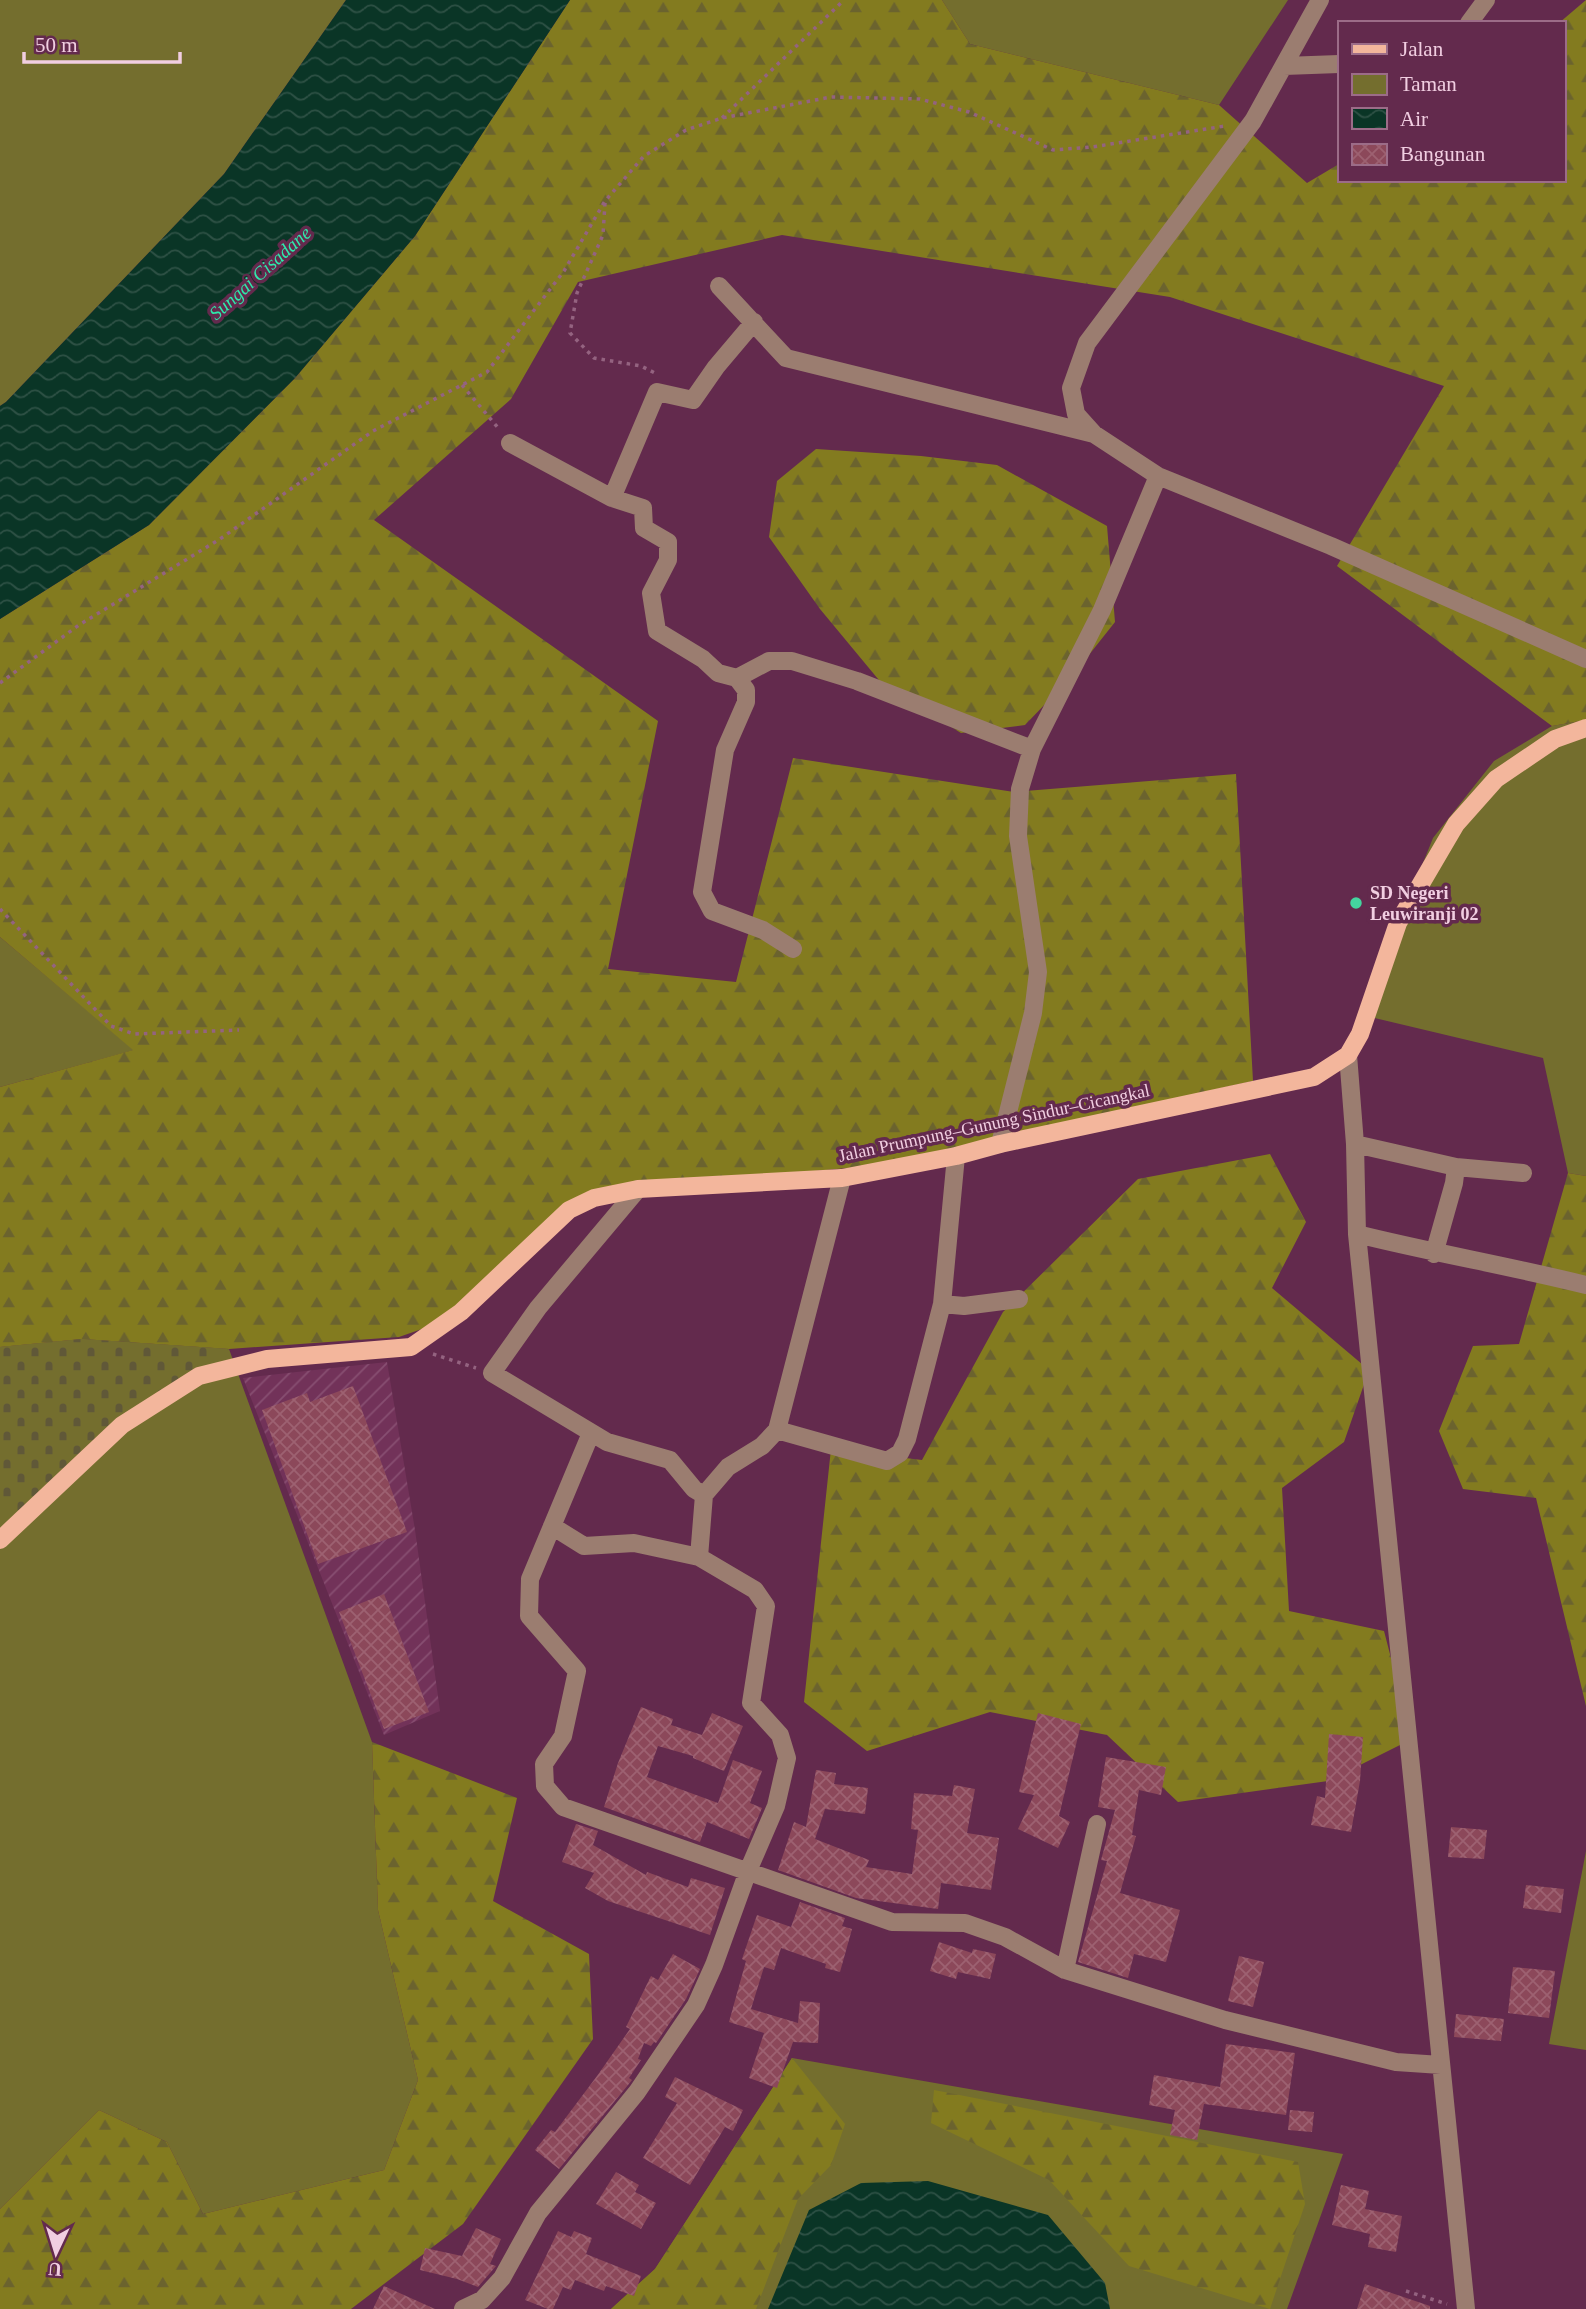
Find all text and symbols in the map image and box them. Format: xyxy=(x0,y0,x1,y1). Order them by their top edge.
scale bar xyxy=(24,21,180,65)
legend xyxy=(1338,21,1565,182)
text: 50 m xyxy=(35,33,78,57)
text: Jalan xyxy=(1400,37,1444,61)
text: Taman xyxy=(1400,72,1457,96)
text: Air xyxy=(1400,107,1428,131)
text: Bangunan xyxy=(1400,142,1486,166)
water label: Sungai Cisadane xyxy=(205,222,315,324)
place label: SD Negeri Leuwiranji 02 xyxy=(1370,883,1479,924)
marker: SD Negeri Leuwiranji 02 xyxy=(1348,895,1364,911)
street label: Jalan Prumpung–Gunung Sindur–Cicangkal xyxy=(836,1080,1152,1166)
north arrow xyxy=(21,2218,91,2288)
text: U xyxy=(47,2258,62,2280)

